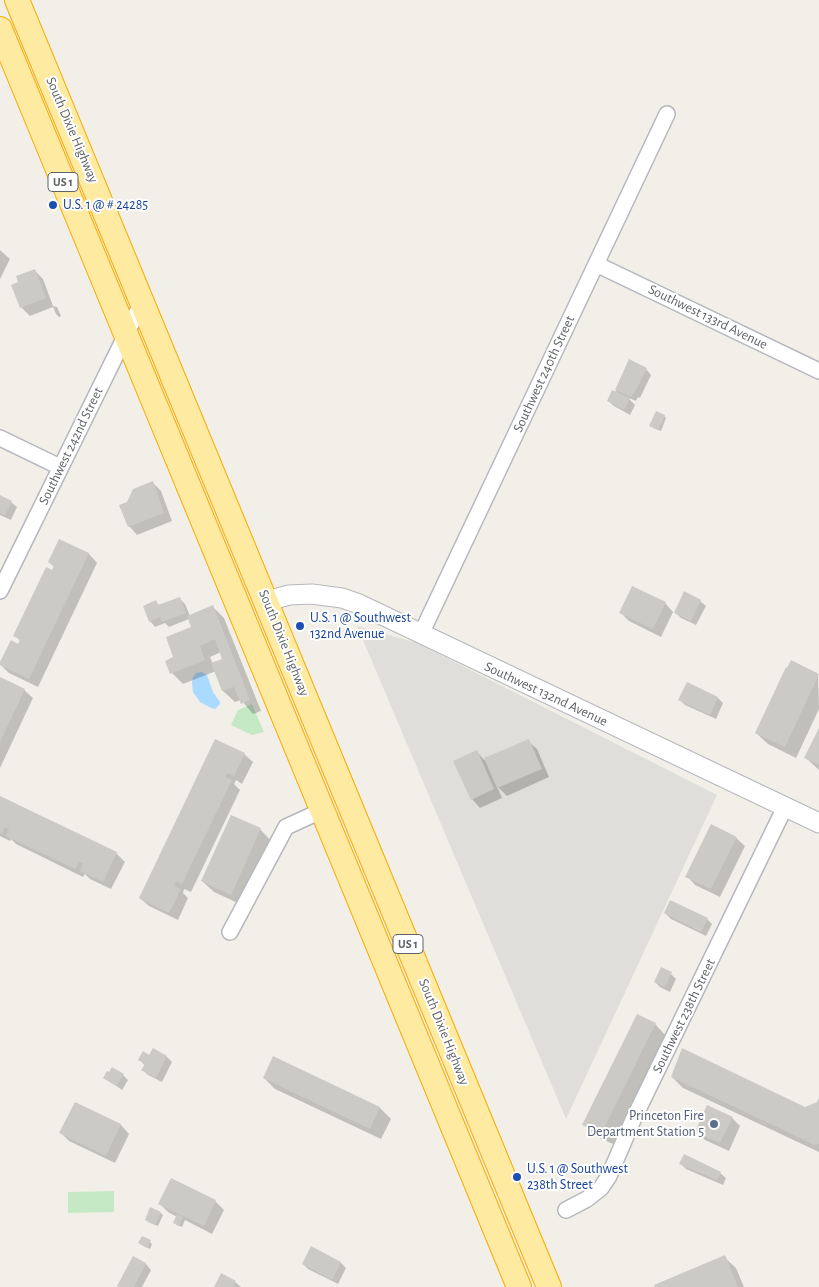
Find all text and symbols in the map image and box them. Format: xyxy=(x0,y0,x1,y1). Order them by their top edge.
street label: South Dixie Highway xyxy=(42,75,102,185)
road number: US 1 xyxy=(48,172,78,192)
place label: U.S. 1 @ # 24285 xyxy=(63,197,148,213)
marker: U.S. 1 @ # 24285 xyxy=(47,199,59,211)
street label: Southwest 133rd Avenue xyxy=(646,281,770,353)
street label: Southwest 240th Street xyxy=(510,313,578,435)
street label: Southwest 242nd Street xyxy=(35,384,107,508)
street label: South Dixie Highway xyxy=(255,587,313,699)
place label: U.S. 1 @ Southwest 132nd Avenue xyxy=(310,610,411,642)
marker: U.S. 1 @ Southwest 132nd Avenue xyxy=(294,620,306,632)
street label: Southwest 132nd Avenue xyxy=(482,658,610,730)
road number: US 1 xyxy=(393,934,423,954)
street label: Southwest 238th Street xyxy=(649,956,719,1076)
street label: South Dixie Highway xyxy=(415,976,473,1088)
place label: Princeton Fire Department Station 5 xyxy=(587,1108,704,1140)
marker: Princeton Fire Department Station 5 xyxy=(708,1118,720,1130)
place label: U.S. 1 @ Southwest 238th Street xyxy=(527,1161,628,1194)
marker: U.S. 1 @ Southwest 238th Street xyxy=(511,1171,523,1183)

